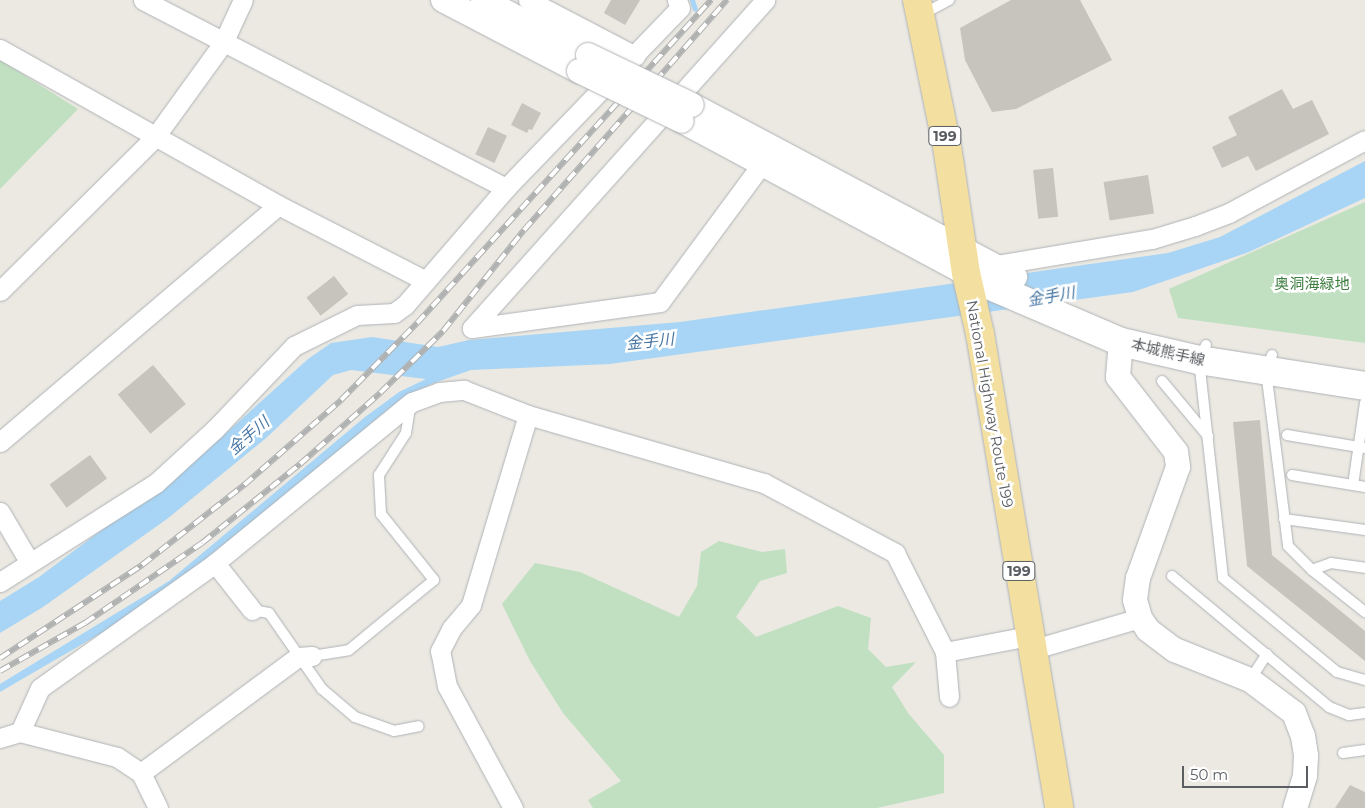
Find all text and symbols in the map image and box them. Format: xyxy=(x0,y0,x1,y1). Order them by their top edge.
road number: 199 xyxy=(928,124,962,148)
park label: 奥洞海緑地 xyxy=(1275,275,1349,293)
water label: 金手川 xyxy=(1026,283,1076,311)
street label: National Highway Route 199 xyxy=(963,299,1017,509)
water label: 金手川 xyxy=(625,330,675,354)
street label: 本城熊手線 xyxy=(1129,335,1207,369)
water label: 金手川 xyxy=(225,413,273,459)
road number: 199 xyxy=(1002,560,1036,582)
scale bar xyxy=(1185,756,1311,788)
text: 50 m xyxy=(1190,765,1228,784)

